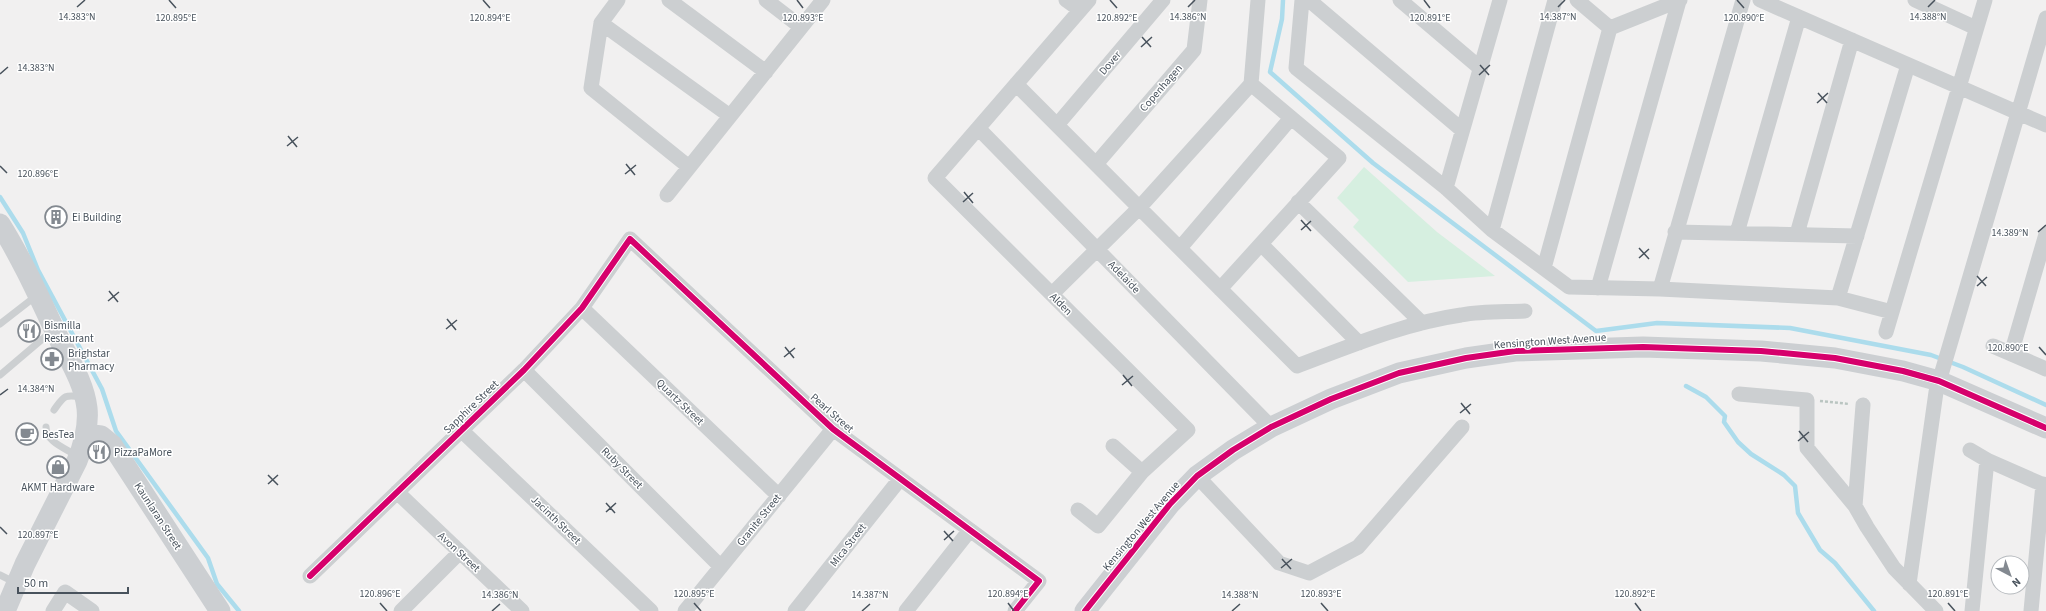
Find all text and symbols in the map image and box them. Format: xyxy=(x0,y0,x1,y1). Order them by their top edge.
text: 14.383°N xyxy=(58,10,96,24)
text: 14.386°N xyxy=(1169,10,1207,24)
text: 14.387°N xyxy=(1539,10,1577,24)
text: 14.388°N xyxy=(1909,10,1947,24)
text: 120.895°E xyxy=(156,11,196,25)
text: 120.894°E xyxy=(470,11,510,25)
text: 120.893°E xyxy=(783,11,823,25)
text: 120.892°E xyxy=(1097,11,1137,25)
text: 120.891°E xyxy=(1410,11,1450,25)
text: 120.890°E xyxy=(1724,11,1764,25)
street label: Dover xyxy=(1096,48,1125,78)
text: 14.383°N xyxy=(17,61,55,75)
street label: Copenhagen xyxy=(1136,61,1186,115)
text: 120.896°E xyxy=(18,167,58,181)
building icon: Ei Building xyxy=(43,204,69,230)
place label: Ei Building xyxy=(72,210,121,225)
text: 14.389°N xyxy=(1991,226,2029,240)
street label: Adelaide xyxy=(1105,257,1144,297)
street label: Alden xyxy=(1046,289,1076,319)
restaurant icon: Bismilla Restaurant xyxy=(16,318,42,344)
place label: Bismilla Restaurant xyxy=(44,318,94,346)
street label: Kensington West Avenue xyxy=(1493,330,1607,352)
text: 120.890°E xyxy=(1988,341,2028,355)
pharmacy icon: Brighstar Pharmacy xyxy=(39,346,65,372)
place label: Brighstar Pharmacy xyxy=(68,346,114,374)
street label: Quartz Street xyxy=(653,375,707,429)
street label: Sapphire Street xyxy=(440,377,502,437)
text: 14.384°N xyxy=(17,382,55,396)
street label: Pearl Street xyxy=(807,390,857,436)
cafe icon: BesTea xyxy=(14,421,40,447)
place label: BesTea xyxy=(42,427,74,442)
restaurant icon: PizzaPaMore xyxy=(86,439,112,465)
street label: Ruby Street xyxy=(598,444,646,492)
place label: PizzaPaMore xyxy=(114,445,173,460)
shop icon: AKMT Hardware xyxy=(45,454,71,480)
street label: Kensington West Avenue xyxy=(1099,478,1183,574)
place label: AKMT Hardware xyxy=(21,480,95,495)
street label: Kaunlaran Street xyxy=(131,480,185,553)
street label: Granite Street xyxy=(733,490,785,549)
street label: Jacinth Street xyxy=(528,492,584,548)
street label: Mica Street xyxy=(826,520,870,570)
text: 120.897°E xyxy=(18,528,58,542)
street label: Avon Street xyxy=(435,529,484,576)
north arrow xyxy=(1990,555,2030,595)
scale bar xyxy=(18,569,128,595)
text: N xyxy=(2009,574,2024,590)
text: 50 m xyxy=(24,575,48,592)
text: 120.896°E xyxy=(360,587,400,601)
text: 120.895°E xyxy=(674,587,714,601)
text: 120.894°E xyxy=(988,587,1028,601)
text: 120.893°E xyxy=(1301,587,1341,601)
text: 120.892°E xyxy=(1615,587,1655,601)
text: 120.891°E xyxy=(1928,587,1968,601)
text: 14.386°N xyxy=(481,588,519,602)
text: 14.387°N xyxy=(851,588,889,602)
text: 14.388°N xyxy=(1221,588,1259,602)

